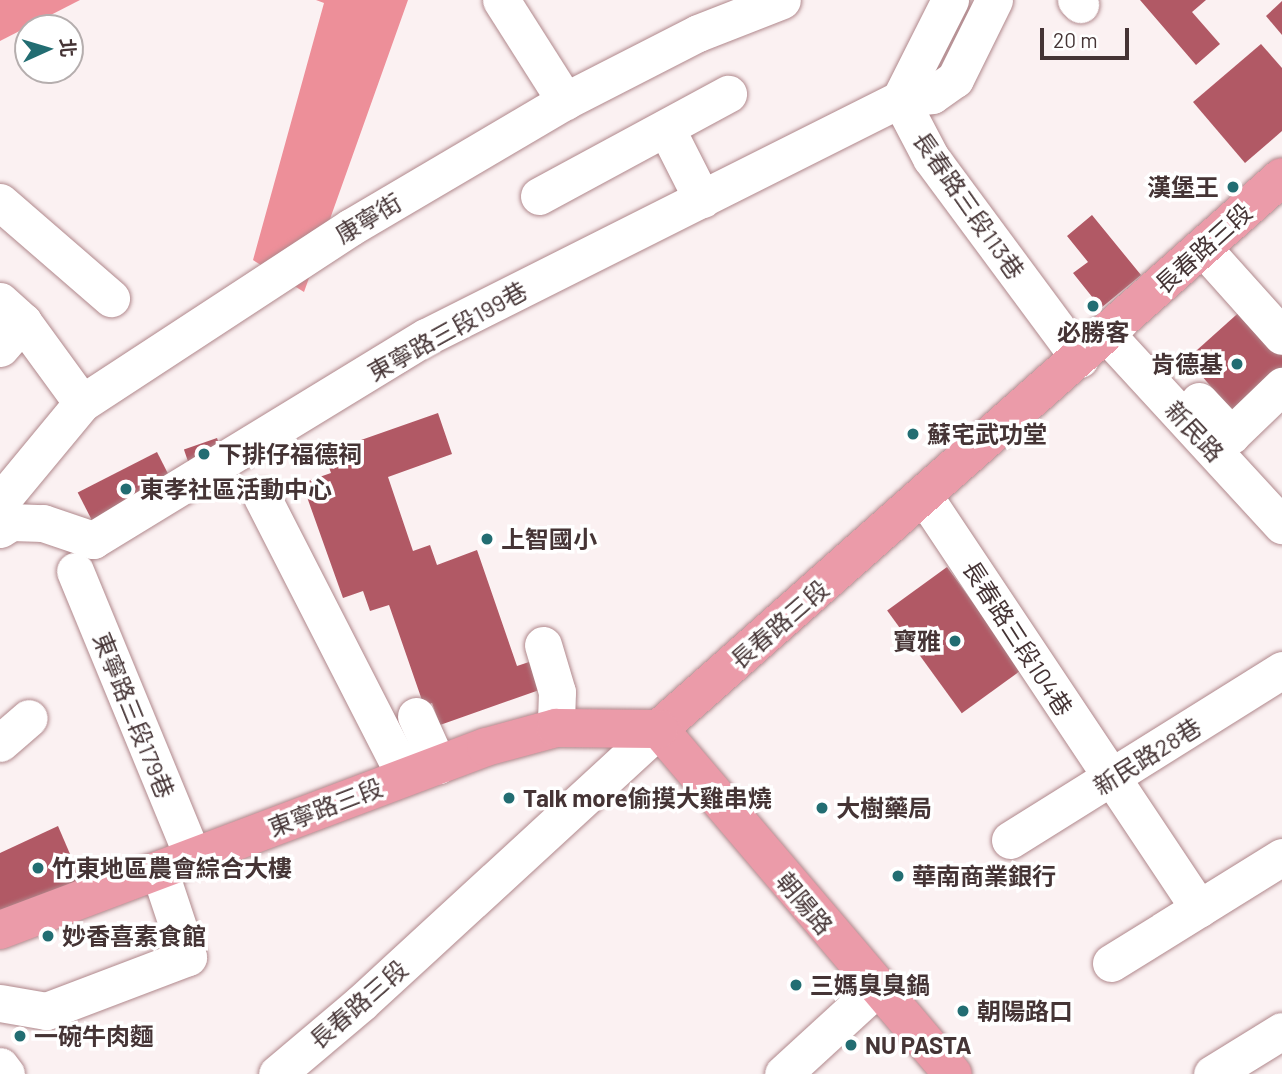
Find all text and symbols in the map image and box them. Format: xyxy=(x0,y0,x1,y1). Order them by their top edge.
north arrow xyxy=(14,14,84,84)
scale bar xyxy=(1044,14,1133,58)
text: 20 m xyxy=(1053,27,1098,52)
text: 北 xyxy=(56,37,81,58)
street label: 長春路三段113巷 xyxy=(908,126,1030,284)
place label: 漢堡王 xyxy=(1147,173,1219,201)
marker: 漢堡王 xyxy=(1225,179,1241,195)
street label: 康寧街 xyxy=(330,187,406,249)
street label: 長春路三段 xyxy=(1149,197,1257,299)
street label: 東寧路三段199巷 xyxy=(362,275,532,387)
marker: 必勝客 xyxy=(1085,298,1101,314)
place label: 必勝客 xyxy=(1057,318,1129,346)
place label: 肯德基 xyxy=(1151,350,1223,378)
marker: 肯德基 xyxy=(1229,356,1245,372)
street label: 新民路 xyxy=(1160,395,1230,467)
place label: 蘇宅武功堂 xyxy=(927,420,1047,448)
marker: 蘇宅武功堂 xyxy=(905,426,921,442)
place label: 下排仔福德祠 xyxy=(218,440,362,468)
marker: 下排仔福德祠 xyxy=(196,446,212,462)
place label: 東孝社區活動中心 xyxy=(140,475,332,503)
marker: 東孝社區活動中心 xyxy=(118,481,134,497)
place label: 上智國小 xyxy=(501,525,597,553)
marker: 上智國小 xyxy=(479,531,495,547)
street label: 長春路三段104巷 xyxy=(957,555,1079,721)
street label: 長春路三段 xyxy=(724,574,834,674)
place label: 寶雅 xyxy=(893,627,941,655)
street label: 東寧路三段179巷 xyxy=(88,628,180,802)
marker: 寶雅 xyxy=(947,633,963,649)
street label: 新民路28巷 xyxy=(1088,712,1206,800)
street label: 東寧路三段 xyxy=(264,772,386,842)
place label: Talk more偷摸大雞串燒 xyxy=(523,784,772,812)
marker: Talk more偷摸大雞串燒 xyxy=(501,790,517,806)
place label: 大樹藥局 xyxy=(836,794,932,822)
marker: 大樹藥局 xyxy=(814,800,830,816)
place label: 竹東地區農會綜合大樓 xyxy=(52,854,292,882)
marker: 竹東地區農會綜合大樓 xyxy=(30,860,46,876)
place label: 華南商業銀行 xyxy=(912,862,1056,890)
street label: 朝陽路 xyxy=(771,866,839,940)
marker: 華南商業銀行 xyxy=(890,868,906,884)
place label: 妙香喜素食館 xyxy=(62,922,206,950)
marker: 妙香喜素食館 xyxy=(40,928,56,944)
street label: 長春路三段 xyxy=(303,954,413,1054)
place label: 三媽臭臭鍋 xyxy=(810,971,930,999)
marker: 三媽臭臭鍋 xyxy=(788,977,804,993)
place label: 朝陽路口 xyxy=(977,997,1073,1025)
marker: 朝陽路口 xyxy=(955,1003,971,1019)
place label: 一碗牛肉麵 xyxy=(34,1022,154,1050)
marker: 一碗牛肉麵 xyxy=(12,1028,28,1044)
place label: NU PASTA xyxy=(865,1031,972,1059)
marker: NU PASTA xyxy=(843,1037,859,1053)

